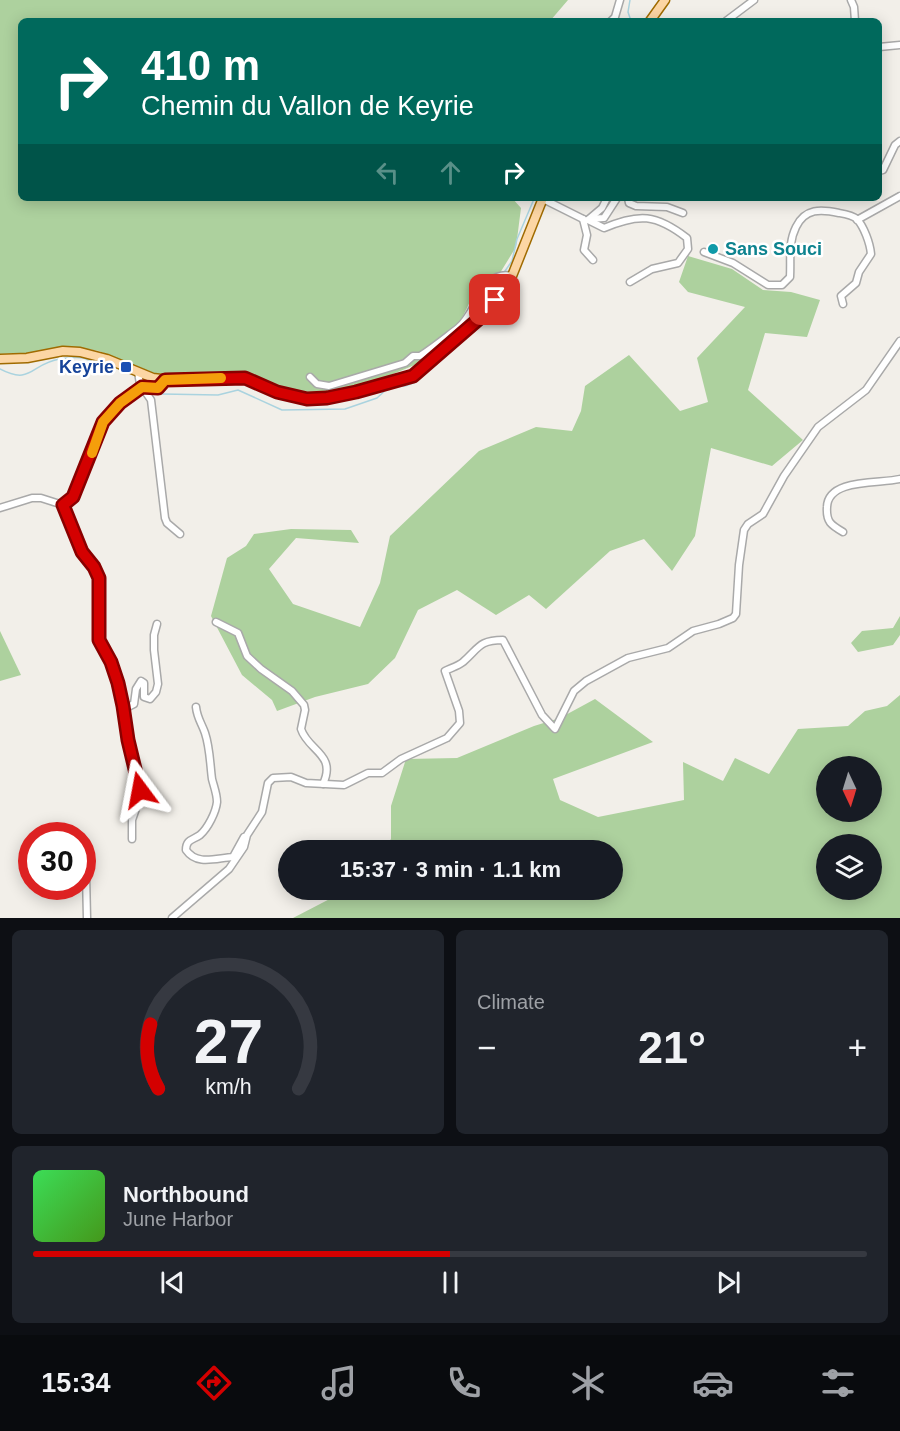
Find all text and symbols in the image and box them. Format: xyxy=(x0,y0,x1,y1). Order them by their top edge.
icon: right xyxy=(42,42,120,120)
text: 410 m xyxy=(141,42,260,89)
text: Chemin du Vallon de Keyrie xyxy=(141,91,474,121)
icon: left xyxy=(371,156,404,189)
icon: ahead xyxy=(434,156,467,189)
icon: right xyxy=(497,156,530,189)
place label: Sans Souci xyxy=(725,239,822,259)
marker: Sans Souci xyxy=(706,242,720,256)
pin xyxy=(469,274,520,325)
icon: arrive xyxy=(478,283,511,316)
place label: Keyrie xyxy=(59,357,114,377)
marker: Keyrie xyxy=(119,360,133,374)
north arrow xyxy=(816,756,882,822)
map controls xyxy=(816,756,882,900)
position arrow xyxy=(108,758,172,822)
speed limit sign: 30 xyxy=(18,822,96,900)
button: layers xyxy=(816,834,882,900)
text: 15:37 · 3 min · 1.1 km xyxy=(340,857,561,882)
text: Climate xyxy=(477,991,545,1013)
text: 27 xyxy=(193,1007,263,1076)
text: 21° xyxy=(638,1022,706,1073)
text: − xyxy=(477,1029,496,1066)
text: + xyxy=(848,1029,867,1066)
text: km/h xyxy=(205,1075,251,1099)
text: Northbound xyxy=(123,1182,249,1207)
text: June Harbor xyxy=(123,1208,233,1230)
icon: previous xyxy=(156,1266,189,1299)
icon: pause xyxy=(434,1266,467,1299)
icon: next xyxy=(712,1266,745,1299)
icon: directions xyxy=(193,1362,235,1404)
icon: music xyxy=(318,1362,360,1404)
icon: phone xyxy=(443,1362,485,1404)
icon: climate xyxy=(567,1362,609,1404)
icon: car xyxy=(692,1362,734,1404)
icon: filters xyxy=(817,1362,859,1404)
text: 15:34 xyxy=(41,1368,110,1398)

